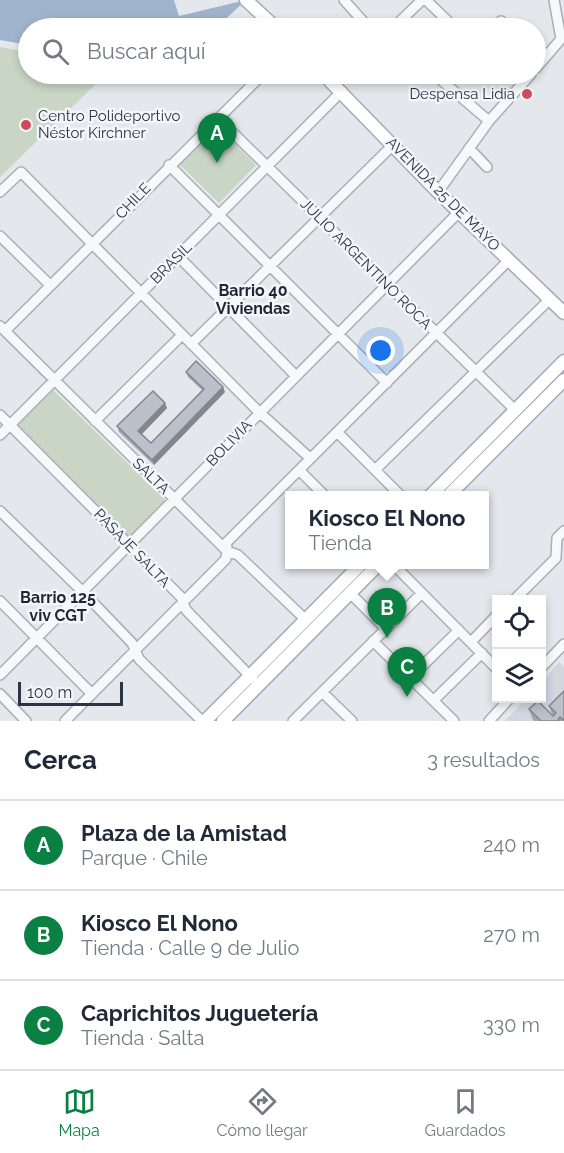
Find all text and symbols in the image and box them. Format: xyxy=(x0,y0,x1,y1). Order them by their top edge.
search box xyxy=(18,18,546,84)
icon: search xyxy=(39,35,72,68)
text: Buscar aquí xyxy=(87,38,206,64)
place label: Despensa Lidia xyxy=(409,85,515,103)
marker: Despensa Lidia xyxy=(520,87,534,101)
place label: Centro Polideportivo Néstor Kirchner xyxy=(38,107,181,142)
pin: A xyxy=(198,114,236,163)
marker: Centro Polideportivo Néstor Kirchner xyxy=(19,118,33,132)
street label: AVENIDA 25 DE MAYO xyxy=(382,133,504,255)
street label: CHILE xyxy=(112,179,154,223)
street label: JULIO ARGENTINO ROCA xyxy=(297,195,435,333)
street label: BRASIL xyxy=(146,238,196,288)
district label: Barrio 40 Viviendas xyxy=(216,281,290,318)
your location xyxy=(366,336,395,365)
street label: BOLIVIA xyxy=(202,416,256,470)
street label: SALTA xyxy=(129,454,173,498)
popup xyxy=(285,491,489,569)
street label: PASAJE SALTA xyxy=(90,505,174,591)
text: Kiosco El Nono xyxy=(309,505,465,531)
text: Tienda xyxy=(309,531,372,555)
district label: Barrio 125 viv CGT xyxy=(20,588,96,625)
pin: B xyxy=(368,588,406,638)
map controls xyxy=(492,595,546,703)
button: locate xyxy=(492,595,546,649)
pin: C xyxy=(388,648,426,697)
button: layers xyxy=(492,649,546,703)
scale bar xyxy=(18,679,123,706)
text: 100 m xyxy=(27,683,72,702)
text: Cerca xyxy=(24,745,97,775)
text: 3 resultados xyxy=(427,748,540,772)
text: Plaza de la Amistad xyxy=(81,820,287,846)
text: A xyxy=(37,833,50,857)
text: 240 m xyxy=(483,833,540,857)
text: Parque · Chile xyxy=(81,846,208,870)
text: Kiosco El Nono xyxy=(81,910,238,936)
text: B xyxy=(37,923,50,947)
text: 270 m xyxy=(483,923,540,947)
text: Tienda · Calle 9 de Julio xyxy=(81,936,299,960)
text: Caprichitos Juguetería xyxy=(81,1000,318,1026)
text: C xyxy=(37,1013,50,1037)
text: 330 m xyxy=(483,1013,540,1037)
text: Tienda · Salta xyxy=(81,1026,204,1050)
tab: Mapa xyxy=(58,1085,100,1140)
tab: Cómo llegar xyxy=(217,1085,308,1140)
tab: Guardados xyxy=(425,1085,506,1140)

